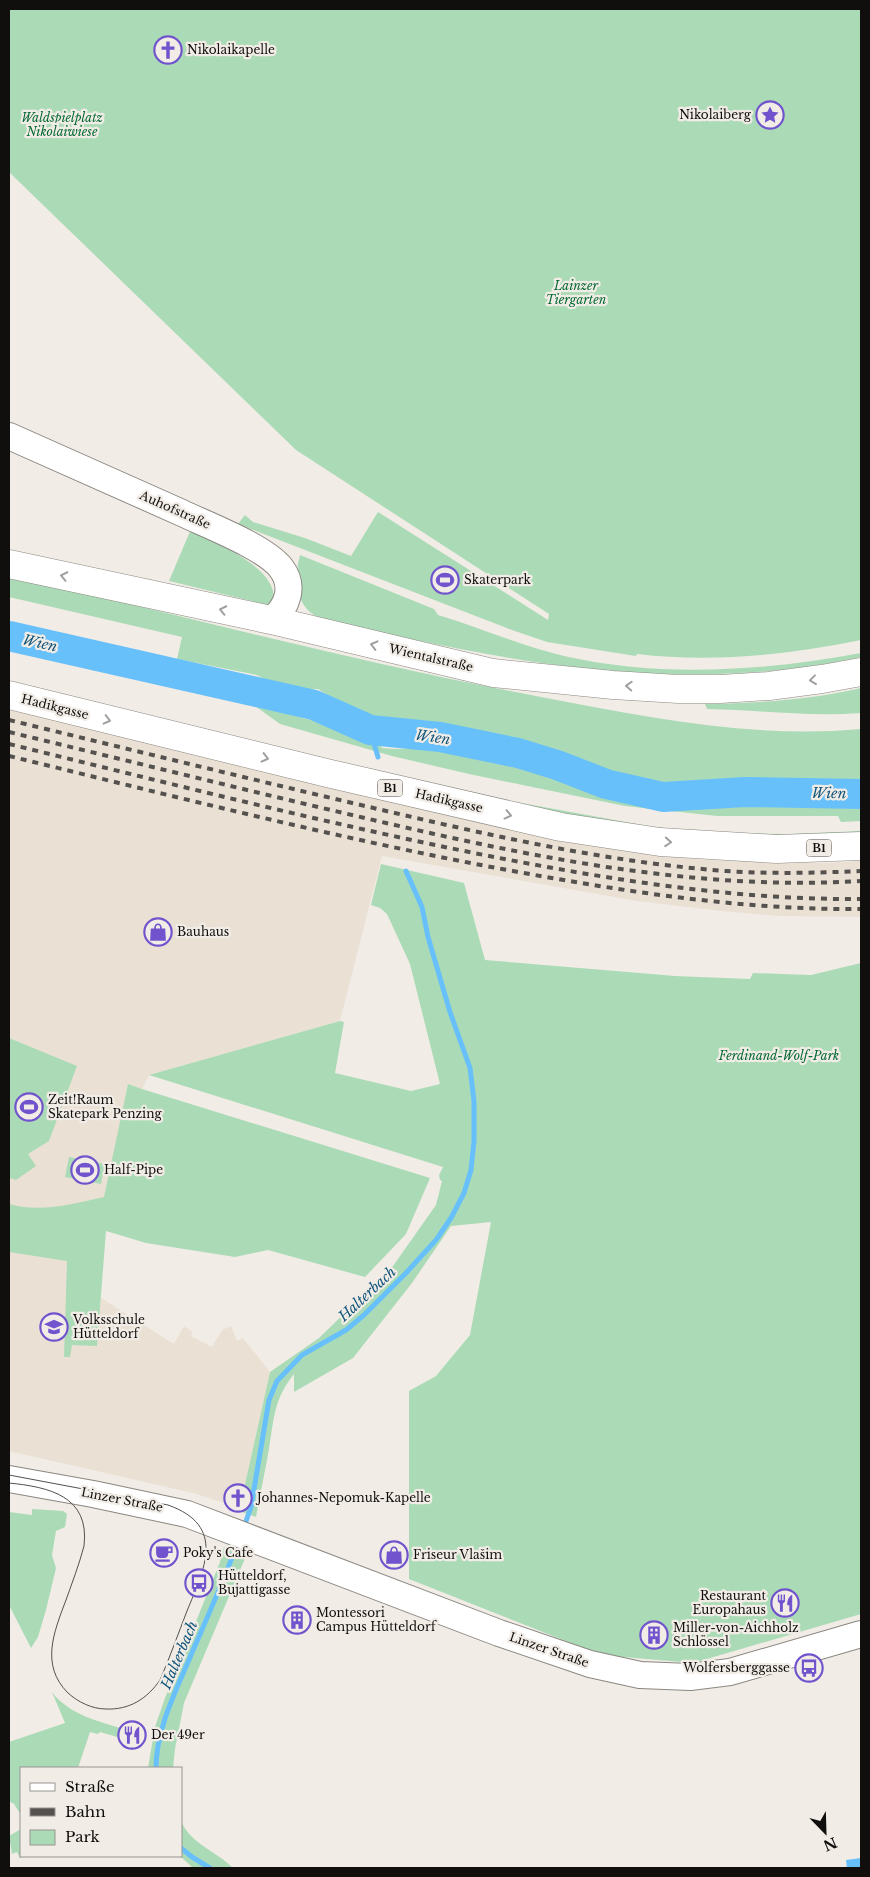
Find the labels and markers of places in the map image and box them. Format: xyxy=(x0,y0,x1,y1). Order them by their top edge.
church icon: Nikolaikapelle xyxy=(153,35,183,65)
place label: Nikolaikapelle xyxy=(187,42,275,57)
place icon: Nikolaiberg xyxy=(755,100,785,130)
place label: Nikolaiberg xyxy=(679,107,752,122)
sports icon: Skaterpark xyxy=(430,565,460,595)
place label: Skaterpark xyxy=(464,572,531,587)
shop icon: Bauhaus xyxy=(143,917,173,947)
place label: Bauhaus xyxy=(177,924,229,939)
sports icon: Zeit!Raum Skatepark Penzing xyxy=(14,1092,44,1122)
place label: Zeit!Raum Skatepark Penzing xyxy=(48,1092,162,1121)
sports icon: Half-Pipe xyxy=(70,1155,100,1185)
place label: Half-Pipe xyxy=(104,1162,163,1177)
school or university icon: Volksschule Hütteldorf xyxy=(39,1312,69,1342)
place label: Volksschule Hütteldorf xyxy=(72,1312,145,1341)
church icon: Johannes-Nepomuk-Kapelle xyxy=(223,1483,253,1513)
place label: Johannes-Nepomuk-Kapelle xyxy=(255,1490,431,1505)
cafe icon: Poky's Cafe xyxy=(149,1538,179,1568)
shop icon: Friseur Vlašim xyxy=(379,1540,409,1570)
place label: Poky's Cafe xyxy=(183,1545,253,1560)
place label: Friseur Vlašim xyxy=(413,1547,502,1562)
bus stop icon: Hütteldorf, Bujattigasse xyxy=(184,1568,214,1598)
place label: Hütteldorf, Bujattigasse xyxy=(218,1568,290,1597)
place label: Restaurant Europahaus xyxy=(693,1588,766,1617)
restaurant icon: Restaurant Europahaus xyxy=(770,1588,800,1618)
building icon: Montessori Campus Hütteldorf xyxy=(282,1605,312,1635)
place label: Montessori Campus Hütteldorf xyxy=(316,1605,438,1634)
building icon: Miller-von-Aichholz Schlössel xyxy=(639,1620,669,1650)
place label: Miller-von-Aichholz Schlössel xyxy=(673,1620,799,1649)
bus stop icon: Wolfersberggasse xyxy=(794,1653,824,1683)
place label: Wolfersberggasse xyxy=(682,1660,790,1675)
restaurant icon: Der 49er xyxy=(117,1720,147,1750)
place label: Der 49er xyxy=(151,1727,205,1742)

